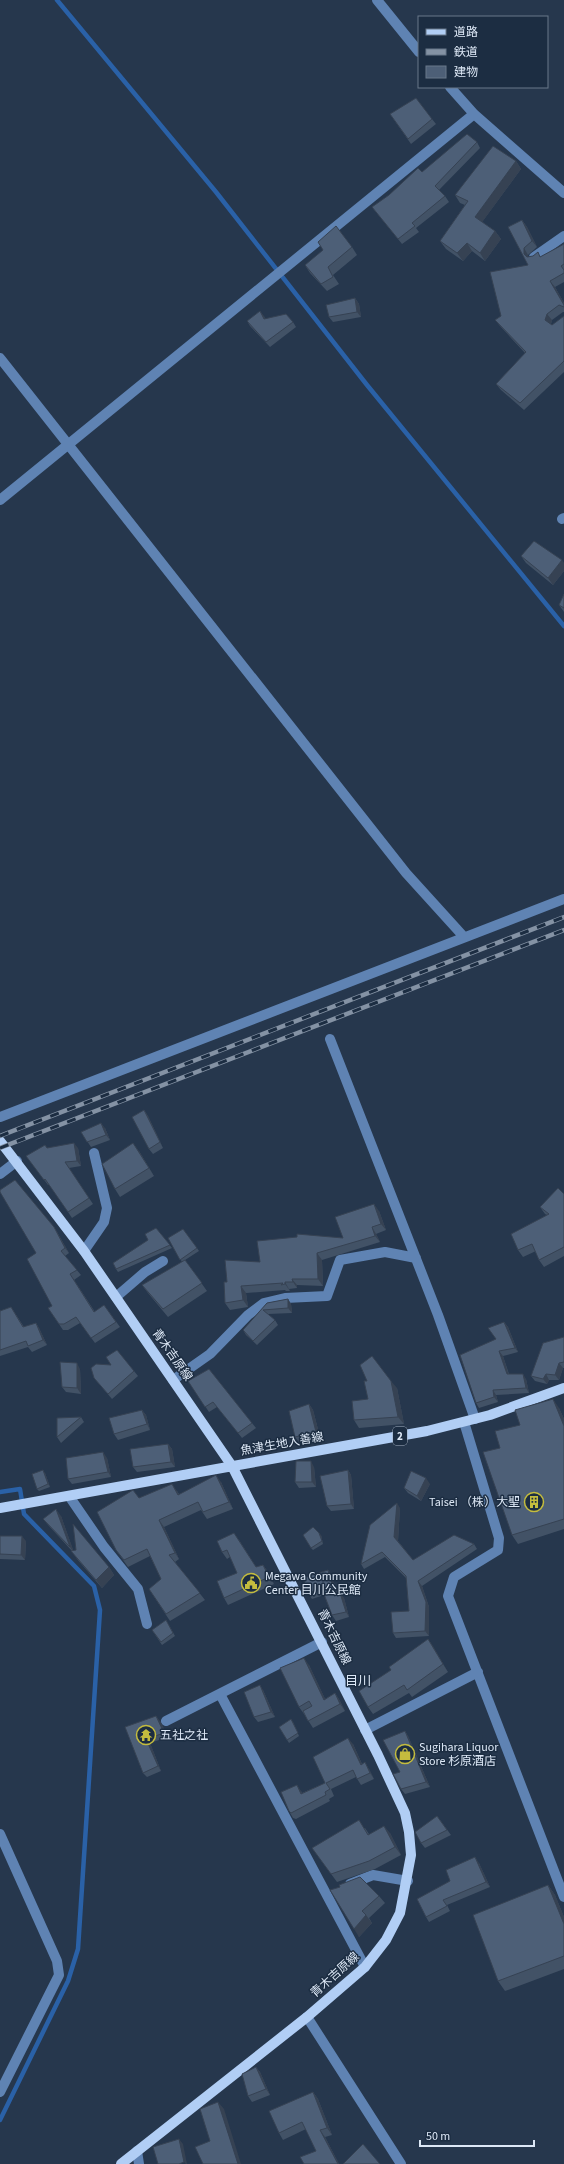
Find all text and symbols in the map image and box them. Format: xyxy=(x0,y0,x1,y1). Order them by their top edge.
legend xyxy=(418,16,548,88)
text: 道路 xyxy=(454,24,478,41)
text: 鉄道 xyxy=(454,44,478,61)
text: 建物 xyxy=(454,64,478,81)
street label: 青木吉原線 xyxy=(148,1326,196,1384)
road number: 2 xyxy=(393,1427,407,1445)
street label: 魚津生地入善線 xyxy=(239,1428,325,1460)
building icon: Taisei （株）大聖 xyxy=(523,1491,545,1513)
place label: Taisei （株）大聖 xyxy=(429,1494,520,1511)
place label: Megawa Community Center 目川公民館 xyxy=(265,1568,368,1599)
public building icon: Megawa Community Center 目川公民館 xyxy=(240,1572,262,1594)
street label: 青木吉原線 xyxy=(313,1606,355,1668)
district label: 目川 xyxy=(345,1672,371,1690)
temple icon: 五社之社 xyxy=(135,1724,157,1746)
place label: 五社之社 xyxy=(160,1727,208,1744)
place label: Sugihara Liquor Store 杉原酒店 xyxy=(419,1739,499,1770)
shop icon: Sugihara Liquor Store 杉原酒店 xyxy=(394,1743,416,1765)
street label: 青木吉原線 xyxy=(307,1949,363,2001)
scale bar xyxy=(420,2122,534,2148)
text: 50 m xyxy=(426,2128,450,2145)

